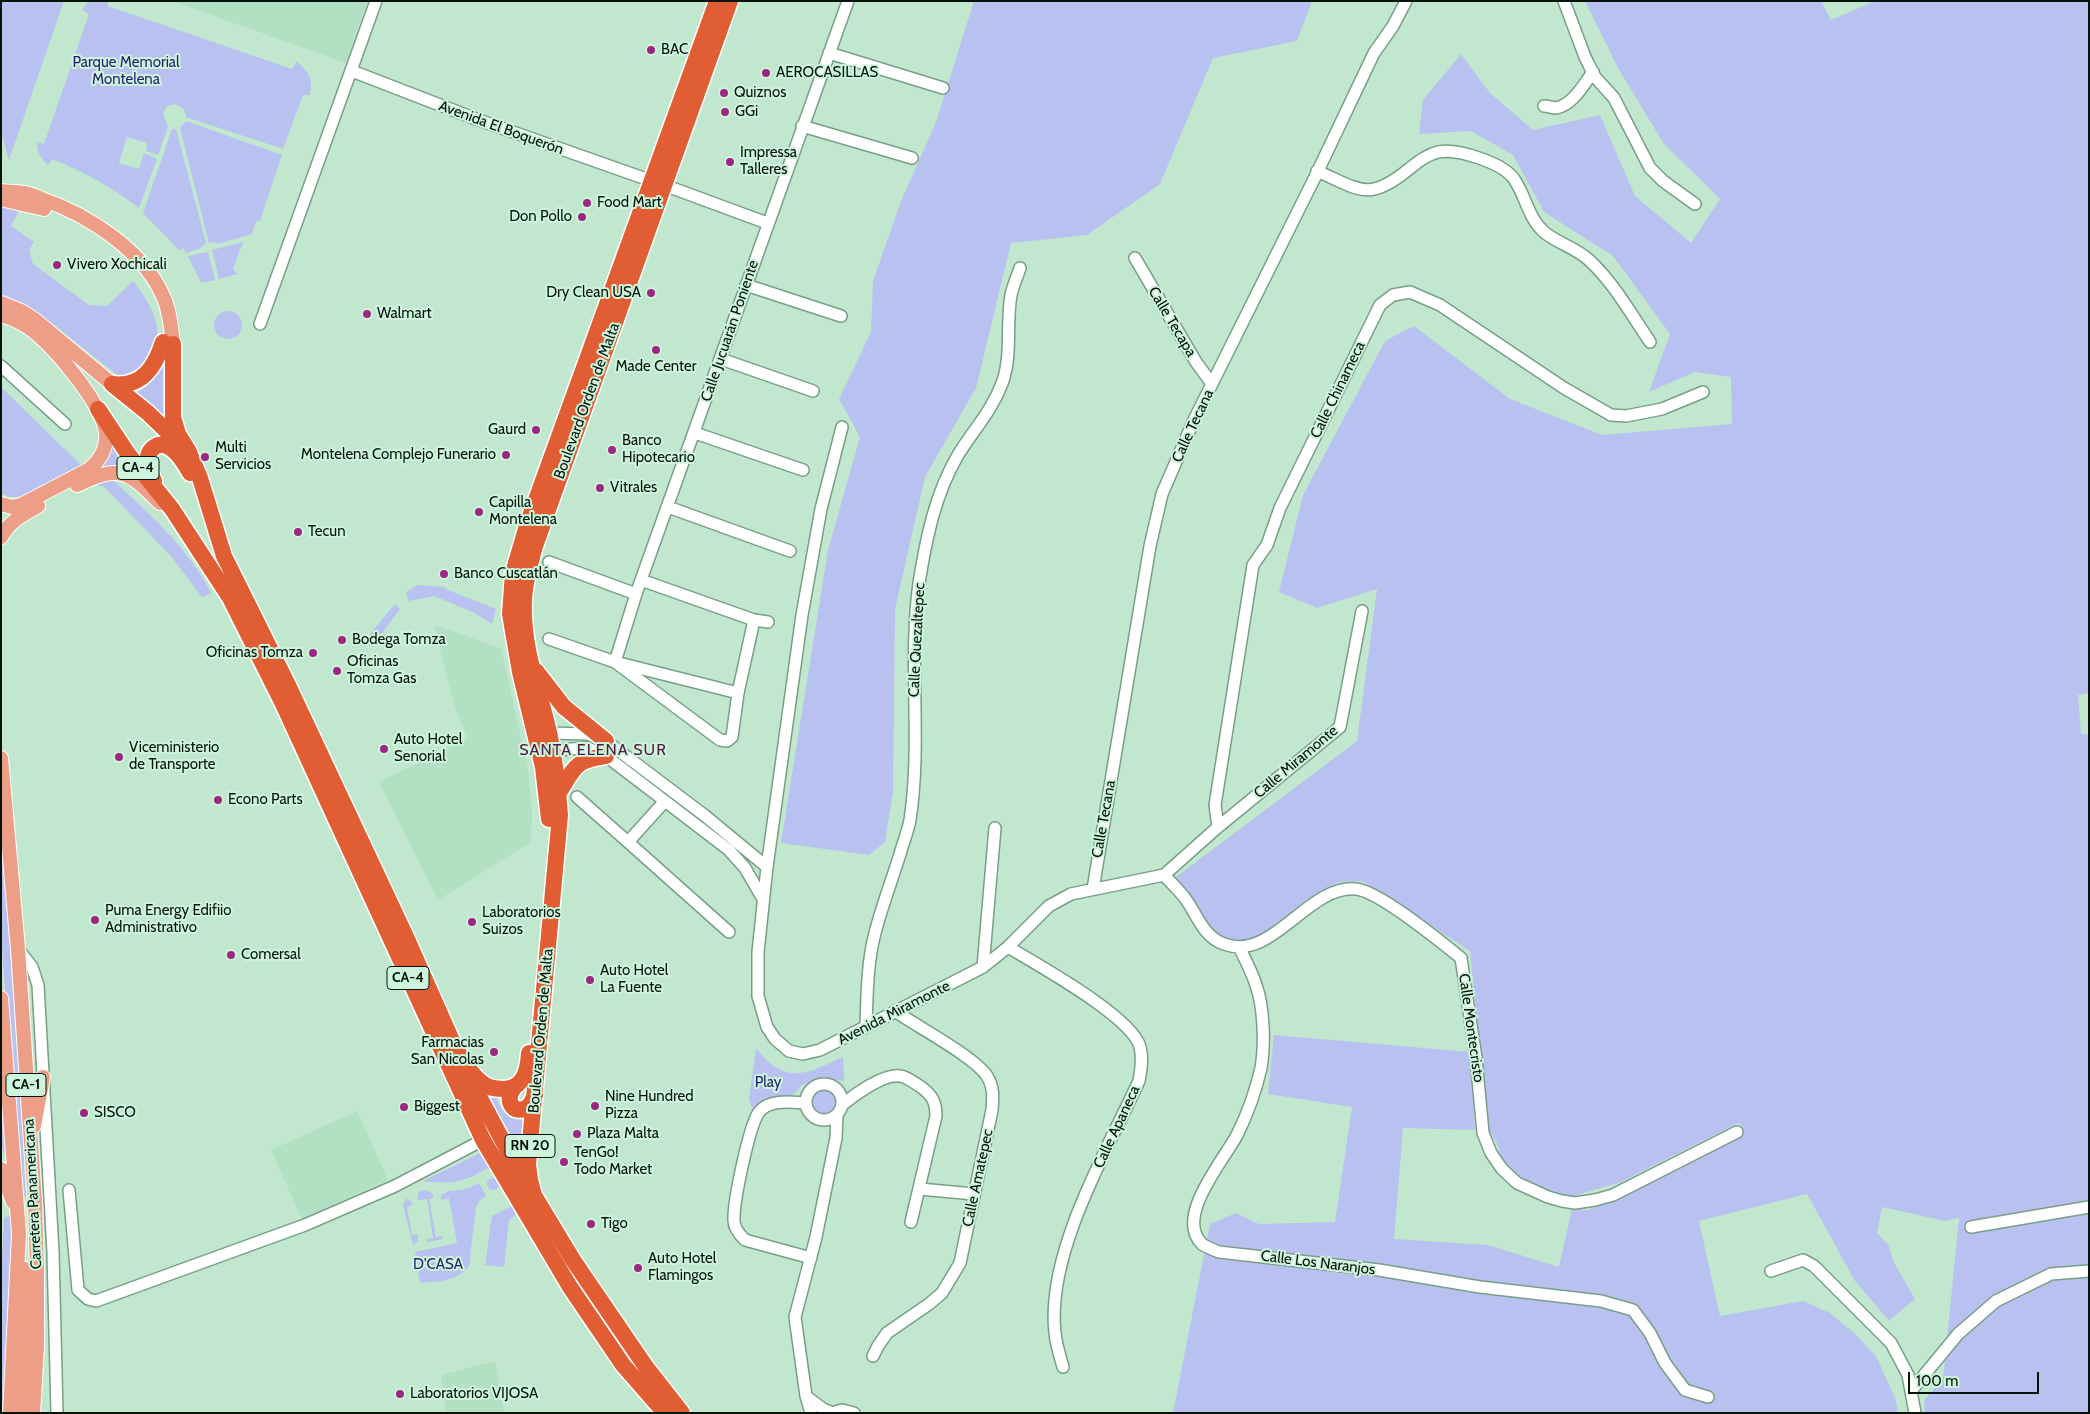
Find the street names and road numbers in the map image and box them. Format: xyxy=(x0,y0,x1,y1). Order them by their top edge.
street label: Avenida El Boquerón xyxy=(436,97,566,159)
street label: Calle Jucuarán Poniente xyxy=(697,258,763,404)
street label: Calle Tecapa xyxy=(1144,284,1200,360)
street label: Boulevard Orden de Malta xyxy=(550,320,624,482)
street label: Calle Chinameca xyxy=(1307,339,1369,441)
street label: Calle Tecana xyxy=(1168,387,1218,465)
road number: CA-4 xyxy=(117,456,159,479)
street label: Calle Quezaltepec xyxy=(905,582,929,698)
street label: Calle Miramonte xyxy=(1250,722,1342,802)
street label: Calle Tecana xyxy=(1088,779,1120,859)
street label: Boulevard Orden de Malta xyxy=(525,948,557,1114)
road number: CA-4 xyxy=(387,966,429,990)
street label: Calle Montecristo xyxy=(1454,972,1488,1084)
street label: Avenida Miramonte xyxy=(835,977,953,1049)
road number: CA-1 xyxy=(6,1074,46,1096)
street label: Calle Apaneca xyxy=(1090,1083,1144,1171)
street label: Carretera Panamericana xyxy=(20,1118,46,1270)
street label: Calle Amatepec xyxy=(959,1127,997,1229)
road number: RN 20 xyxy=(505,1134,555,1158)
street label: Calle Los Naranjos xyxy=(1260,1247,1376,1279)

